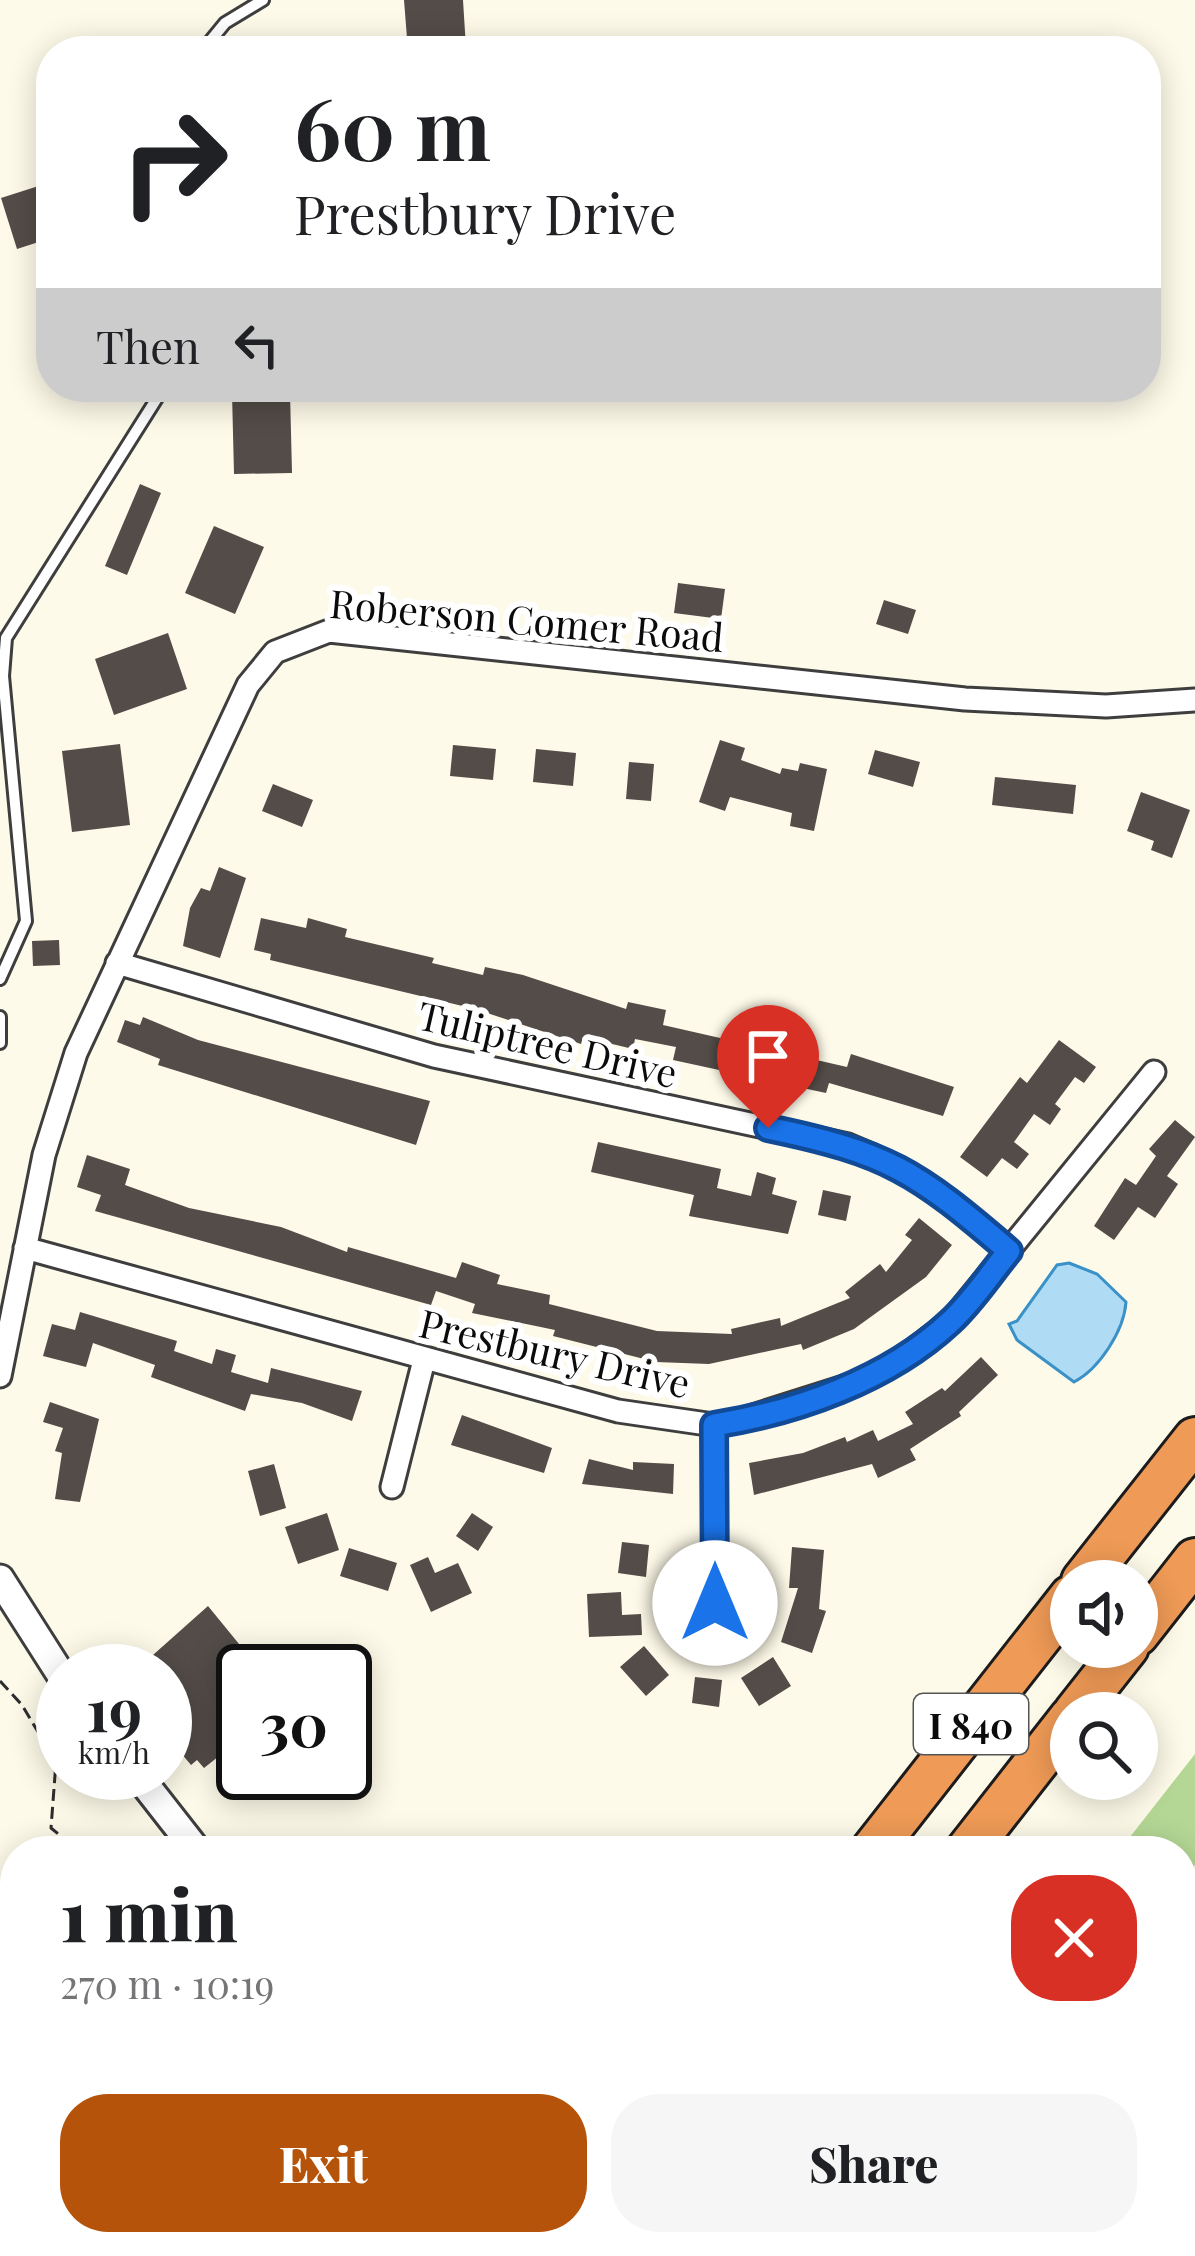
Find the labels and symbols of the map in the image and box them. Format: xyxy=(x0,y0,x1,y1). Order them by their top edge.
street label: Roberson Comer Road xyxy=(328,576,726,662)
street label: Tuliptree Drive xyxy=(413,988,683,1098)
pin xyxy=(717,1005,819,1128)
street label: Prestbury Drive xyxy=(415,1296,695,1408)
position arrow xyxy=(652,1540,778,1666)
speed limit sign: 30 xyxy=(216,1644,372,1800)
road number: I 840 xyxy=(914,1694,1028,1754)

